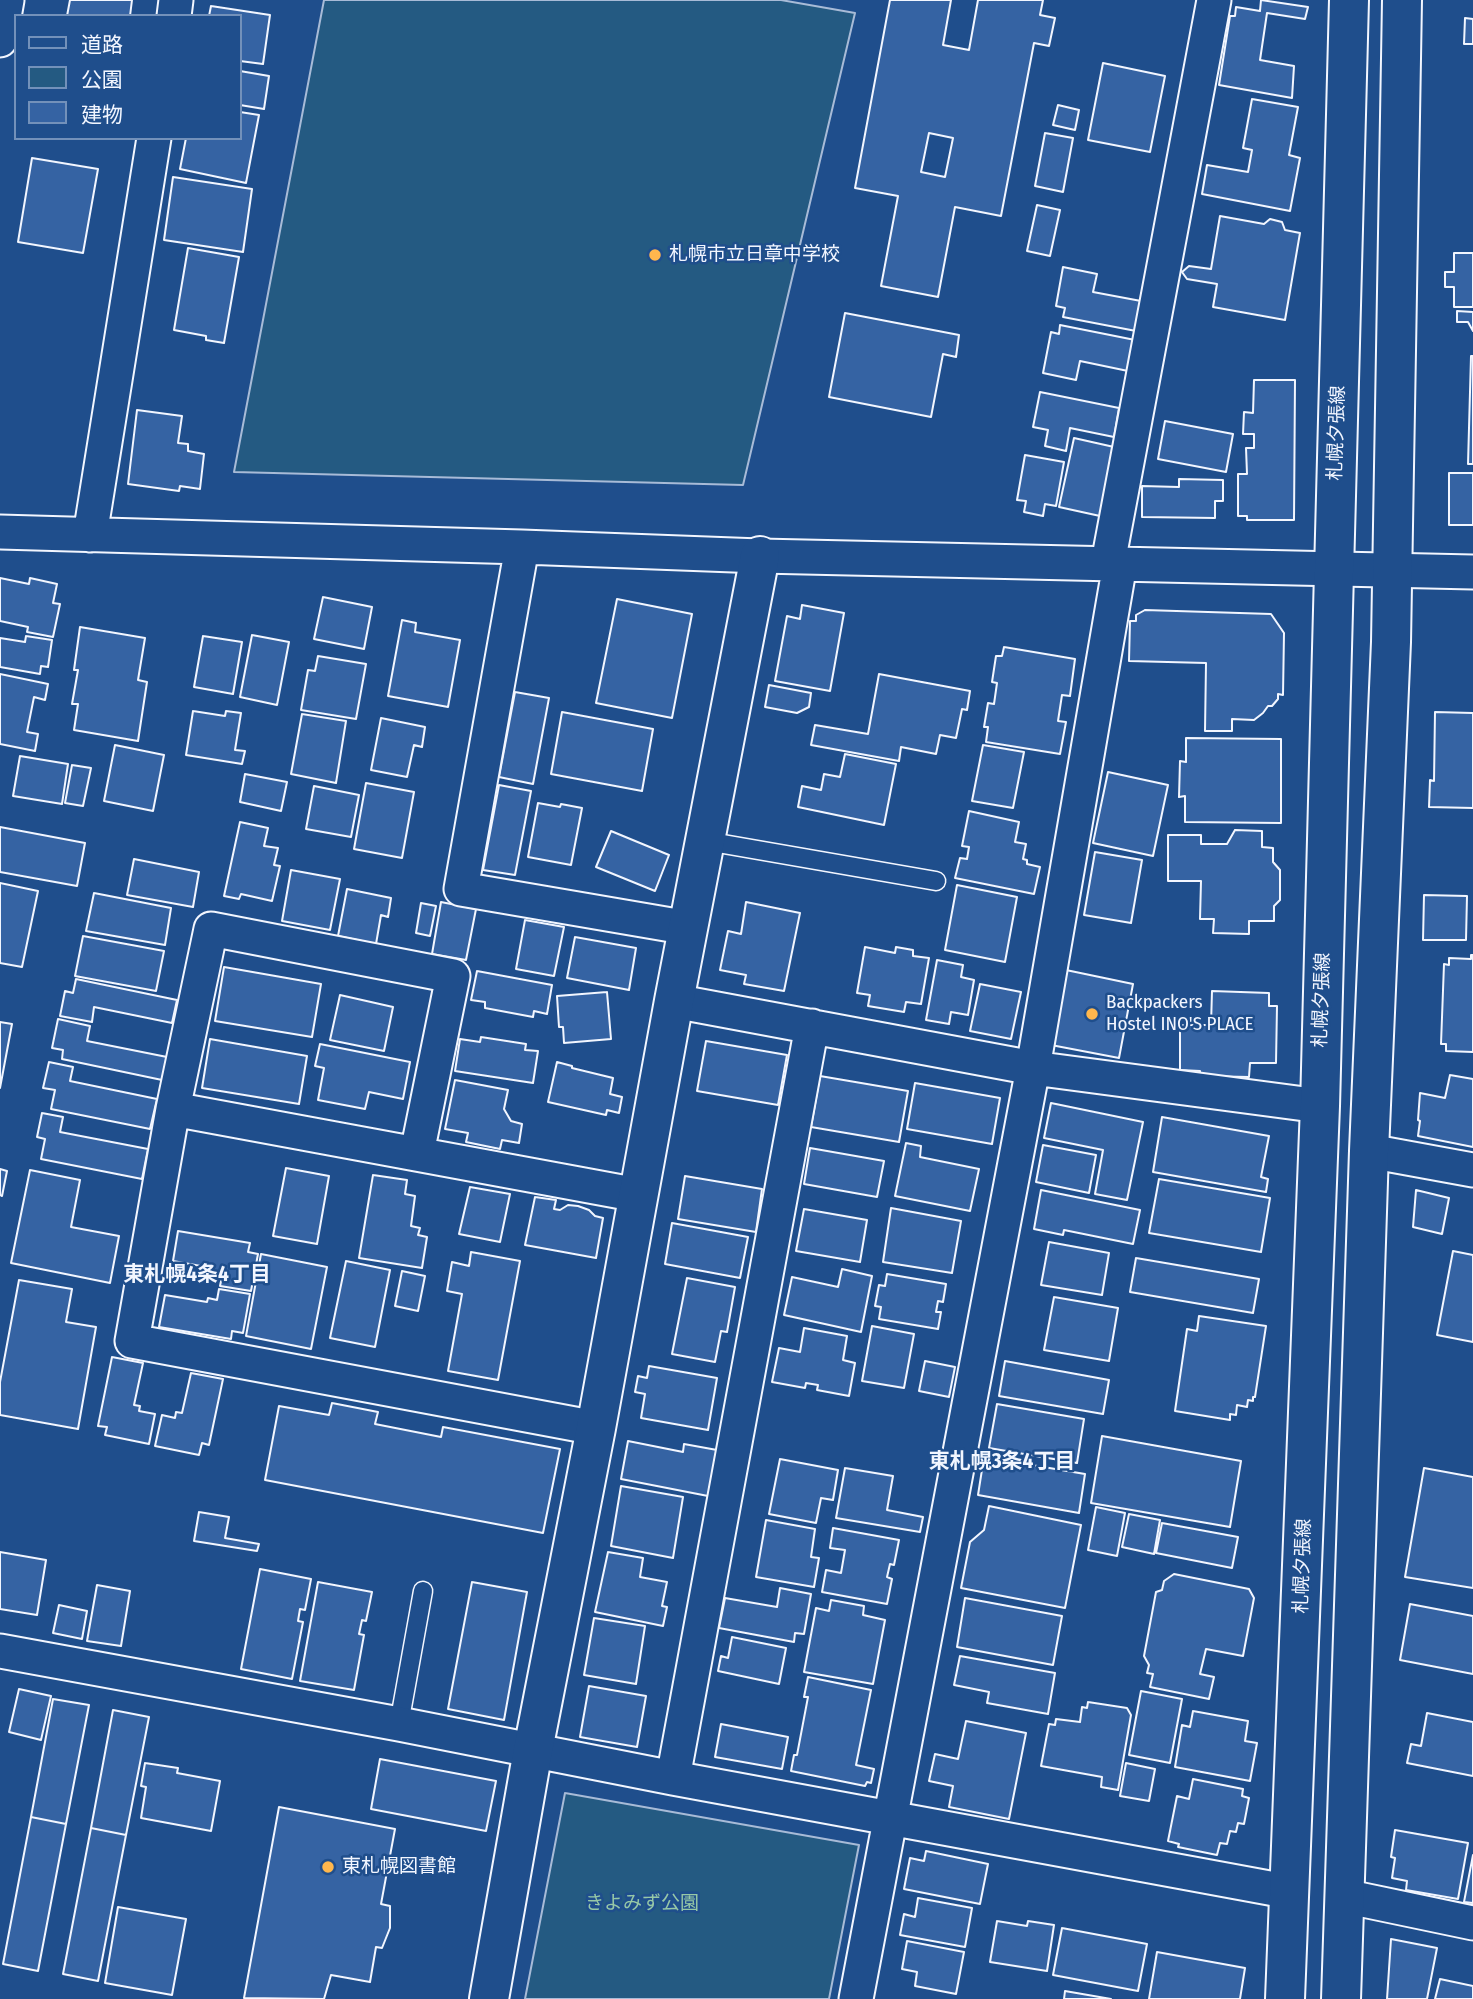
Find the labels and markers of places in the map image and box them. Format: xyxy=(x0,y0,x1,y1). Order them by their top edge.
place label: 札幌市立日章中学校 xyxy=(669,244,840,266)
marker: 札幌市立日章中学校 xyxy=(647,247,663,263)
place label: Backpackers Hostel INO'S PLACE xyxy=(1106,992,1253,1036)
marker: Backpackers Hostel INO'S PLACE xyxy=(1084,1006,1100,1022)
place label: 東札幌図書館 xyxy=(342,1856,456,1878)
marker: 東札幌図書館 xyxy=(320,1859,336,1875)

